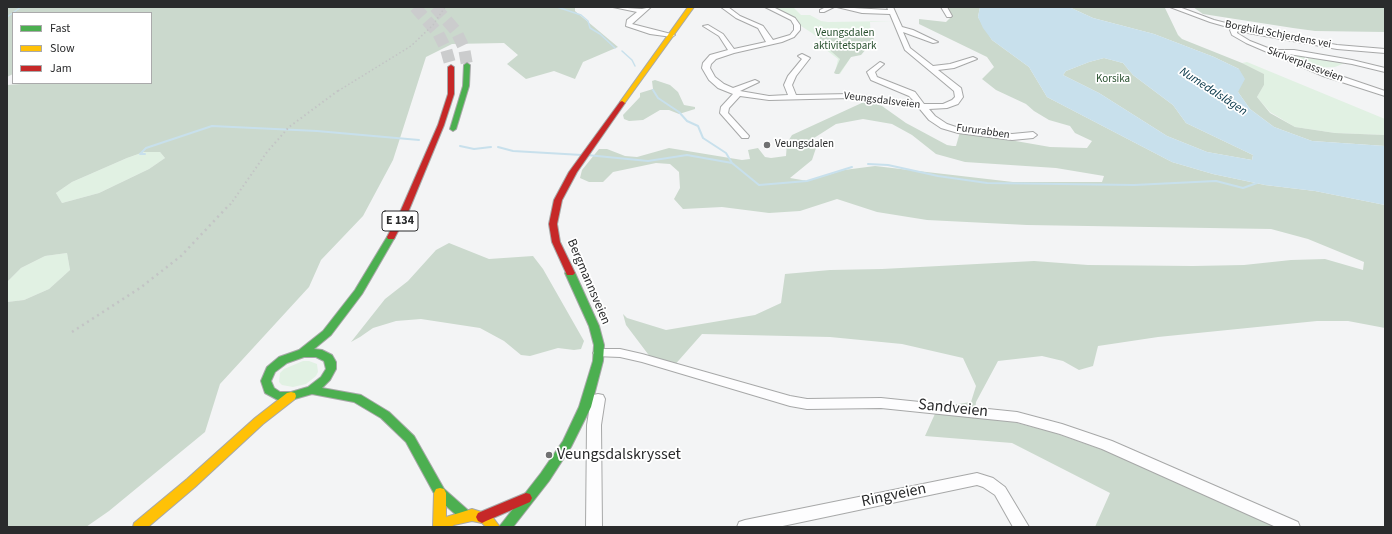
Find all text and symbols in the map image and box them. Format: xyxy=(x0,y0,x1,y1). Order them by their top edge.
legend xyxy=(12,12,152,84)
street label: Borghild Schjerdens vei xyxy=(1224,18,1332,52)
text: Fast xyxy=(50,20,70,37)
park label: Veungsdalen aktivitetspark xyxy=(814,27,876,53)
text: Slow xyxy=(50,40,75,57)
street label: Skriverplassveien xyxy=(1265,44,1345,86)
text: Jam xyxy=(50,60,72,77)
water label: Numedalslågen xyxy=(1177,65,1249,119)
park label: Korsika xyxy=(1096,73,1130,87)
street label: Veungsdalsveien xyxy=(843,90,921,112)
street label: Fururabben xyxy=(955,122,1011,142)
place label: Veungsdalen xyxy=(775,138,834,152)
marker: Veungsdalen xyxy=(762,140,772,150)
road number: E 134 xyxy=(382,211,418,231)
street label: Bergmannsveien xyxy=(563,237,613,327)
street label: Sandveien xyxy=(917,396,989,422)
place label: Veungsdalskrysset xyxy=(557,445,681,465)
marker: Veungsdalskrysset xyxy=(544,450,554,460)
street label: Ringveien xyxy=(860,480,928,512)

